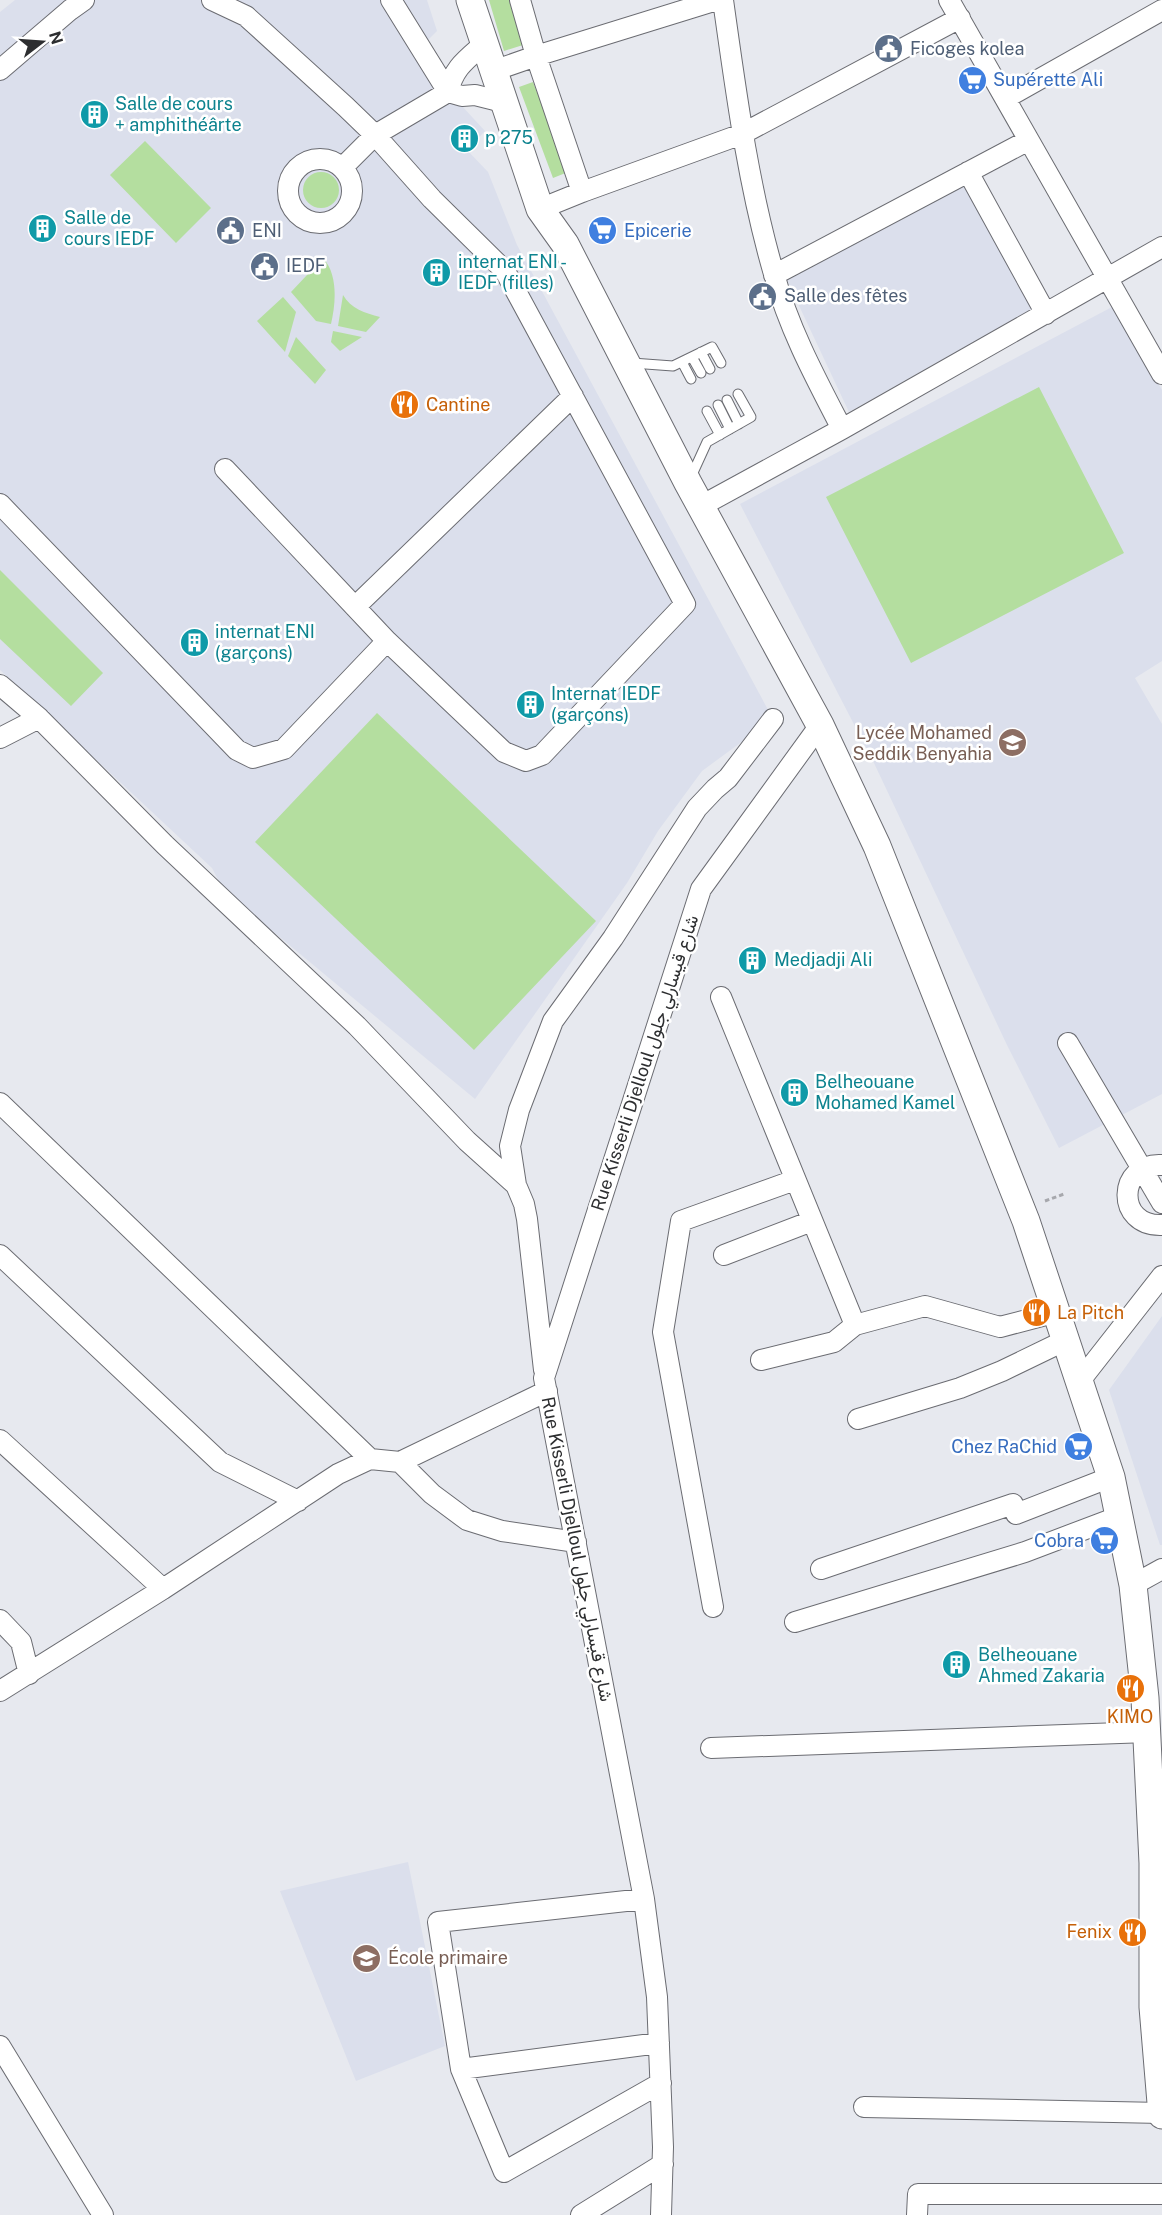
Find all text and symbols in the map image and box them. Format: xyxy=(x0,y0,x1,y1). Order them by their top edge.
north arrow xyxy=(12,12,72,72)
text: N xyxy=(45,29,67,47)
public building icon: Ficoges kolea xyxy=(873,33,905,65)
place label: Ficoges kolea xyxy=(910,38,1024,59)
supermarket icon: Supérette Ali xyxy=(956,64,988,96)
place label: Supérette Ali xyxy=(993,69,1103,90)
place label: Salle de cours + amphithéârte xyxy=(115,93,242,135)
building icon: Salle de cours + amphithéârte xyxy=(78,98,110,130)
building icon: p 275 xyxy=(448,122,480,154)
place label: p 275 xyxy=(485,127,533,148)
place label: Salle de cours IEDF xyxy=(64,207,154,249)
building icon: Salle de cours IEDF xyxy=(27,212,59,244)
public building icon: ENI xyxy=(215,215,247,247)
supermarket icon: Epicerie xyxy=(587,215,619,247)
place label: ENI xyxy=(252,220,282,241)
place label: Epicerie xyxy=(624,220,692,241)
public building icon: IEDF xyxy=(249,250,281,282)
place label: internat ENI - IEDF (filles) xyxy=(458,251,567,293)
place label: IEDF xyxy=(286,255,326,276)
building icon: internat ENI - IEDF (filles) xyxy=(421,256,453,288)
public building icon: Salle des fêtes xyxy=(747,280,779,312)
place label: Salle des fêtes xyxy=(784,285,907,306)
restaurant icon: Cantine xyxy=(389,389,421,421)
place label: Cantine xyxy=(426,394,490,415)
place label: internat ENI (garçons) xyxy=(215,621,315,663)
building icon: internat ENI (garçons) xyxy=(178,626,210,658)
place label: Internat IEDF (garçons) xyxy=(551,683,661,725)
building icon: Internat IEDF (garçons) xyxy=(514,688,546,720)
place label: Lycée Mohamed Seddik Benyahia xyxy=(853,722,992,764)
school or university icon: Lycée Mohamed Seddik Benyahia xyxy=(997,727,1029,759)
street label: Rue Kisserli Djelloul شارع قيسارلي جلول xyxy=(587,912,707,1215)
building icon: Medjadji Ali xyxy=(737,944,769,976)
place label: Medjadji Ali xyxy=(774,949,872,970)
place label: Belheouane Mohamed Kamel xyxy=(815,1071,955,1113)
building icon: Belheouane Mohamed Kamel xyxy=(778,1076,810,1108)
restaurant icon: La Pitch xyxy=(1020,1297,1052,1329)
place label: La Pitch xyxy=(1057,1302,1124,1323)
street label: Rue Kisserli Djelloul شارع قيسارلي جلول xyxy=(533,1395,617,1704)
supermarket icon: Chez RaChid xyxy=(1062,1431,1094,1463)
place label: Chez RaChid xyxy=(951,1436,1057,1457)
supermarket icon: Cobra xyxy=(1089,1525,1121,1557)
place label: Cobra xyxy=(1034,1530,1084,1551)
place label: Belheouane Ahmed Zakaria xyxy=(978,1644,1105,1686)
building icon: Belheouane Ahmed Zakaria xyxy=(941,1649,973,1681)
restaurant icon: KIMO xyxy=(1114,1672,1146,1704)
place label: KIMO xyxy=(1107,1706,1153,1727)
restaurant icon: Fenix xyxy=(1117,1916,1149,1948)
place label: Fenix xyxy=(1066,1921,1112,1942)
school or university icon: École primaire xyxy=(351,1942,383,1974)
place label: École primaire xyxy=(388,1946,508,1968)

